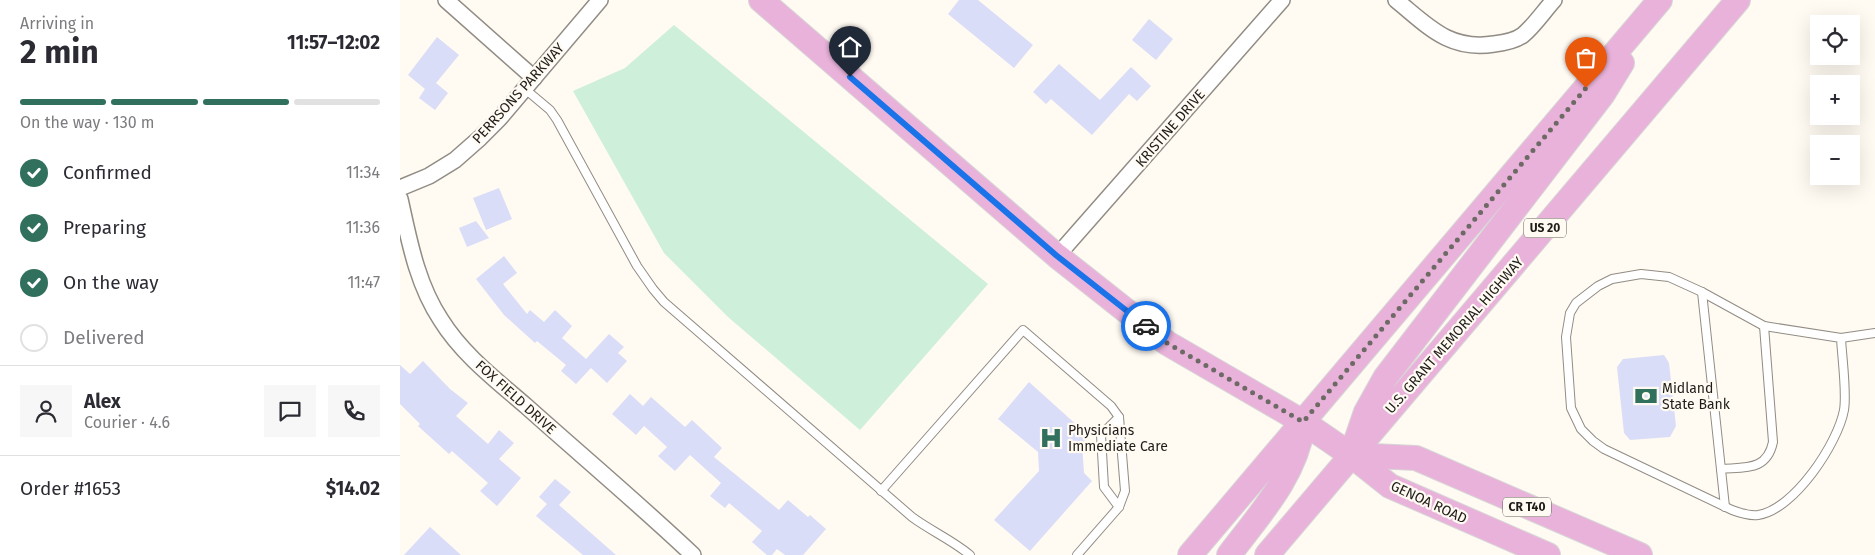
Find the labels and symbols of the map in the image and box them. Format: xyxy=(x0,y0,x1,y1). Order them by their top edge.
pin xyxy=(829,26,871,77)
pin xyxy=(1565,37,1607,88)
street label: PERRSONS PARKWAY xyxy=(469,39,568,147)
street label: KRISTINE DRIVE xyxy=(1132,86,1209,171)
road number: US 20 xyxy=(1524,218,1566,238)
street label: U.S. GRANT MEMORIAL HIGHWAY xyxy=(1382,253,1527,417)
courier xyxy=(1121,301,1171,351)
street label: FOX FIELD DRIVE xyxy=(472,357,559,438)
place label: Midland State Bank xyxy=(1662,380,1731,413)
bank icon: Midland State Bank xyxy=(1633,383,1659,409)
place label: Physicians Immediate Care xyxy=(1068,422,1168,455)
hospital icon: Physicians Immediate Care xyxy=(1038,425,1064,451)
street label: GENOA ROAD xyxy=(1388,477,1470,528)
road number: CR T40 xyxy=(1503,498,1551,516)

